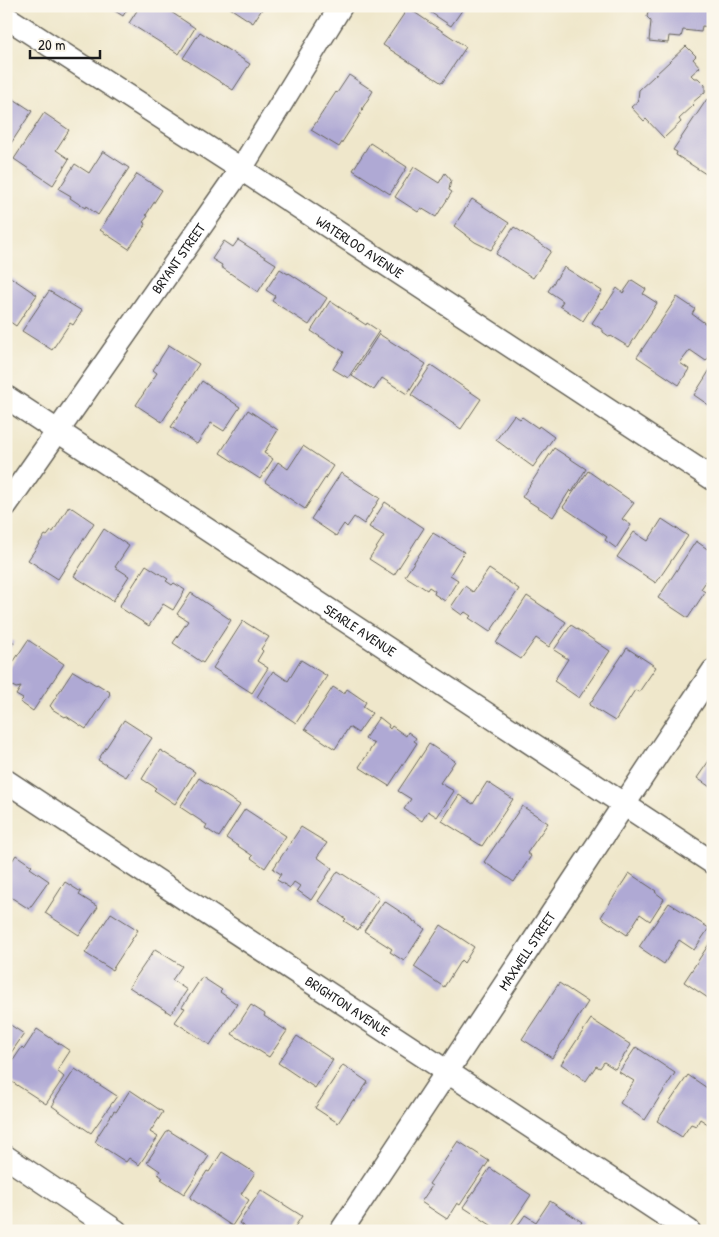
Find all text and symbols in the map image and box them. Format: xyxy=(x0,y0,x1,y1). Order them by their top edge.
scale bar xyxy=(30,28,100,60)
text: 20 m xyxy=(38,34,65,55)
street label: WATERLOO AVENUE xyxy=(313,211,407,282)
street label: BRYANT STREET xyxy=(147,219,210,297)
street label: SEARLE AVENUE xyxy=(321,599,400,661)
street label: MAXWELL STREET xyxy=(494,908,560,994)
street label: BRIGHTON AVENUE xyxy=(302,971,394,1040)

